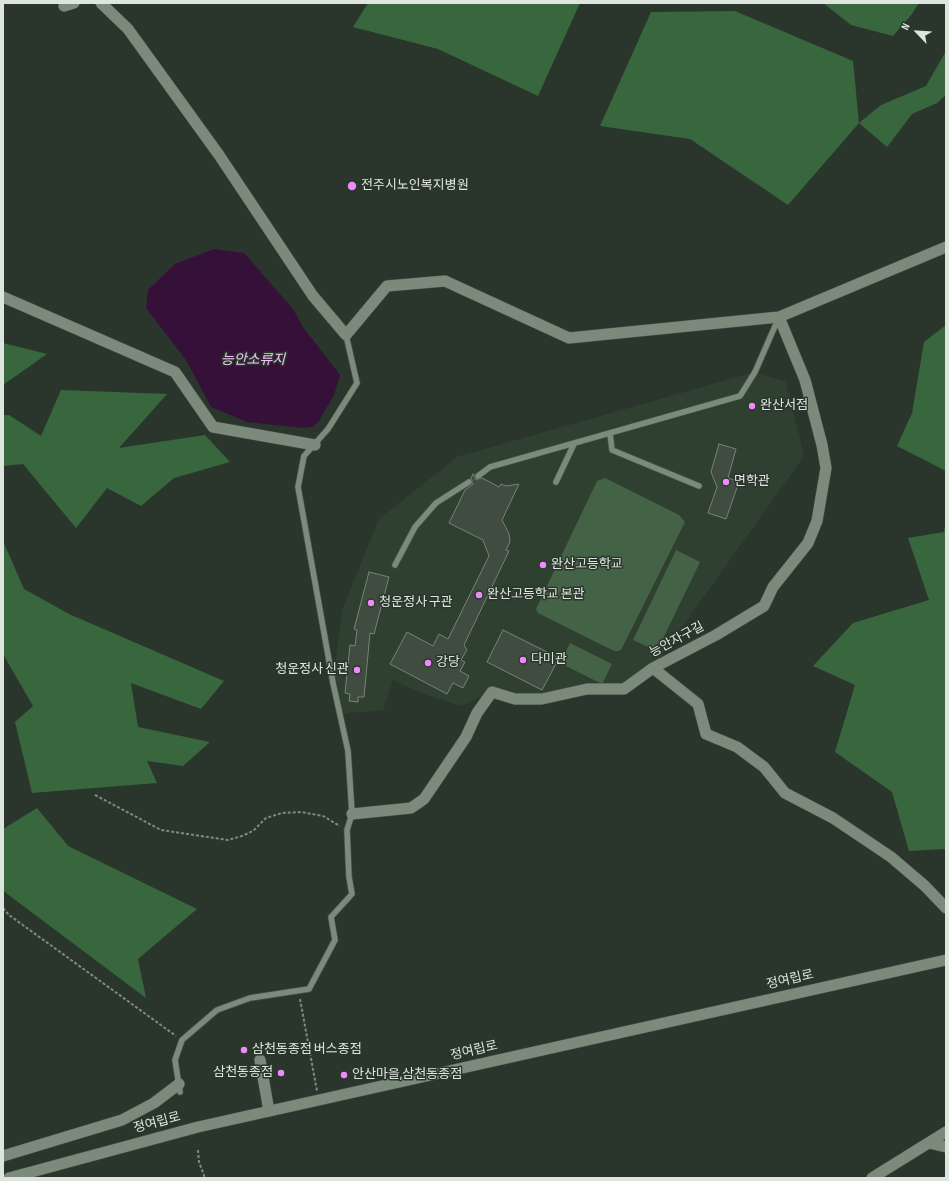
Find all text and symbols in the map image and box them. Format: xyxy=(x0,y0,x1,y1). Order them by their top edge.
north arrow xyxy=(897,12,937,52)
text: N xyxy=(899,21,913,32)
place label: 전주시노인복지병원 xyxy=(361,178,469,194)
marker: 전주시노인복지병원 xyxy=(346,180,358,192)
water label: 능안소류지 xyxy=(221,352,285,368)
place label: 완산서점 xyxy=(760,398,808,414)
marker: 완산서점 xyxy=(747,401,757,411)
place label: 면학관 xyxy=(734,474,770,490)
marker: 면학관 xyxy=(721,477,731,487)
place label: 완산고등학교 xyxy=(551,557,623,573)
marker: 완산고등학교 xyxy=(538,560,548,570)
place label: 완산고등학교 본관 xyxy=(487,587,585,603)
marker: 완산고등학교 본관 xyxy=(474,590,484,600)
place label: 청운정사 구관 xyxy=(379,595,453,611)
marker: 청운정사 구관 xyxy=(366,598,376,608)
street label: 능안자구길 xyxy=(647,619,707,661)
place label: 다미관 xyxy=(531,652,567,668)
place label: 강당 xyxy=(436,655,460,671)
marker: 다미관 xyxy=(518,655,528,665)
marker: 강당 xyxy=(423,658,433,668)
place label: 청운정사 신관 xyxy=(275,662,349,678)
marker: 청운정사 신관 xyxy=(352,665,362,675)
street label: 정여립로 xyxy=(765,967,815,993)
street label: 정여립로 xyxy=(449,1038,499,1064)
place label: 삼천동종점 버스종점 xyxy=(252,1042,362,1058)
marker: 삼천동종점 버스종점 xyxy=(239,1045,249,1055)
place label: 삼천동종점 xyxy=(213,1065,273,1081)
place label: 안산마을,삼천동종점 xyxy=(352,1067,462,1083)
marker: 삼천동종점 xyxy=(276,1068,286,1078)
marker: 안산마을,삼천동종점 xyxy=(339,1070,349,1080)
street label: 정여립로 xyxy=(132,1109,182,1137)

